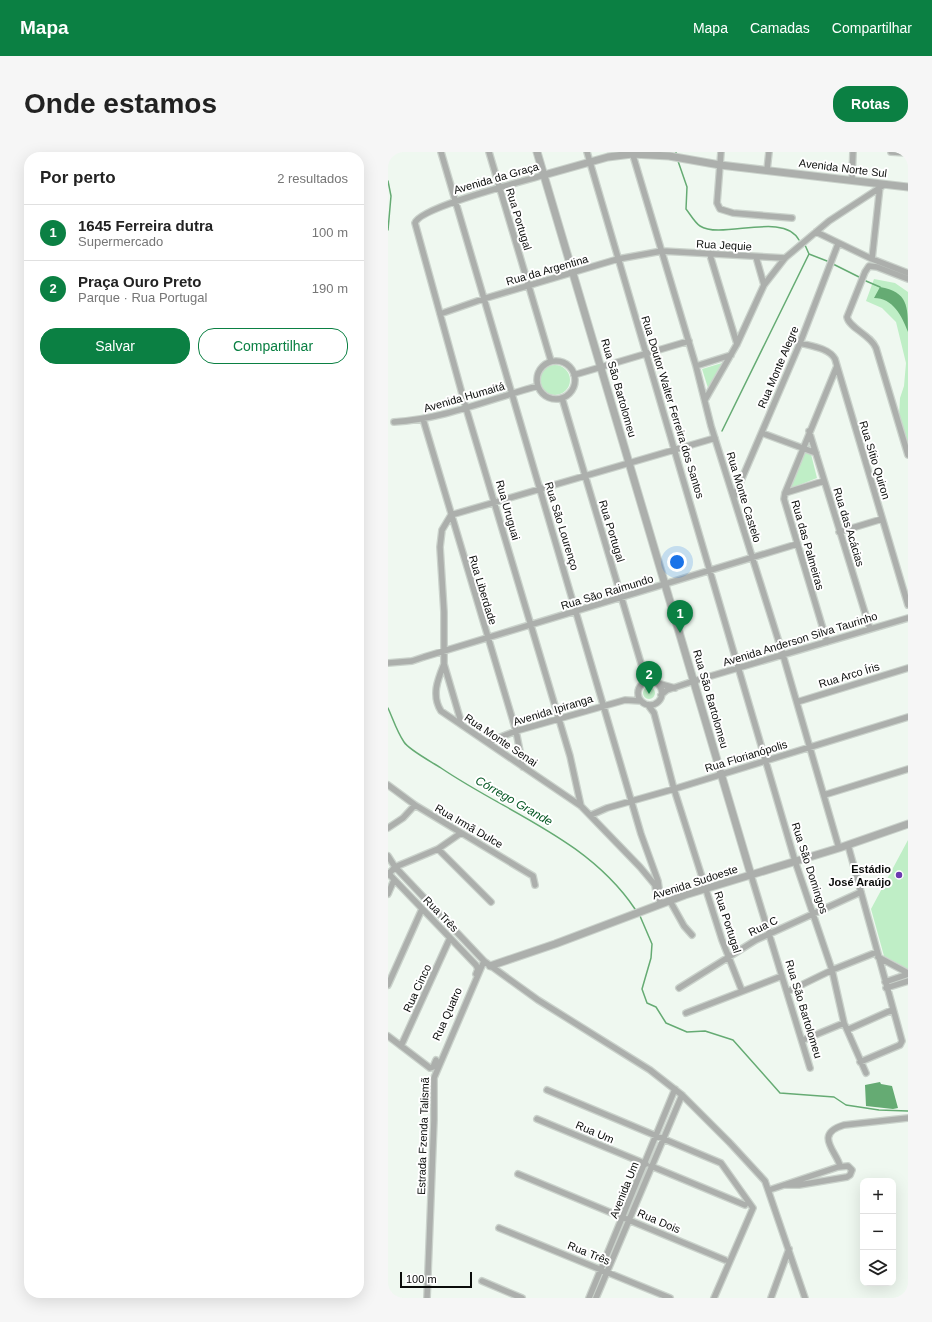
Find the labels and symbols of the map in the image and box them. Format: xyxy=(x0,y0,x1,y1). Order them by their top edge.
street label: Avenida Norte Sul xyxy=(798,157,888,179)
street label: Avenida da Graça xyxy=(452,160,541,196)
street label: Rua Portugal xyxy=(504,187,534,251)
street label: Rua Jequie xyxy=(696,238,752,252)
street label: Rua da Argentina xyxy=(504,252,590,287)
street label: Rua Doutor Walter Ferreira dos Santos xyxy=(639,314,707,500)
street label: Rua Monte Alegre xyxy=(755,324,801,410)
street label: Rua São Bartolomeu xyxy=(599,337,639,439)
street label: Avenida Humaitá xyxy=(422,379,507,414)
street label: Rua Sítio Quiron xyxy=(857,419,893,501)
street label: Rua Monte Castelo xyxy=(724,450,764,544)
street label: Rua Uruguai xyxy=(494,479,522,541)
street label: Rua São Lourenço xyxy=(543,480,581,572)
street label: Rua das Acácias xyxy=(831,486,867,568)
street label: Rua Portugal xyxy=(597,499,627,563)
street label: Rua das Palmeiras xyxy=(789,499,827,592)
your location xyxy=(667,552,687,572)
street label: Rua Liberdade xyxy=(467,554,499,626)
street label: Rua São Raimundo xyxy=(559,572,655,612)
pin: 1 xyxy=(667,600,693,633)
street label: Avenida Anderson Silva Taurinho xyxy=(721,610,879,668)
street label: Rua São Bartolomeu xyxy=(691,648,731,750)
street label: Rua Arco Íris xyxy=(817,660,881,690)
pin: 2 xyxy=(636,661,662,694)
street label: Avenida Ipiranga xyxy=(512,692,595,728)
street label: Rua Monte Senai xyxy=(462,711,540,769)
street label: Rua Florianópolis xyxy=(703,738,789,774)
water label: Córrego Grande xyxy=(473,773,555,829)
street label: Rua Irmã Dulce xyxy=(433,802,505,850)
street label: Rua São Domingos xyxy=(790,821,831,916)
street label: Avenida Sudoeste xyxy=(651,863,739,901)
place label: Estádio José Araújo xyxy=(828,863,891,888)
marker: Estádio José Araújo xyxy=(894,870,904,880)
street label: Rua Portugal xyxy=(712,890,744,954)
street label: Rua Três xyxy=(421,894,461,935)
street label: Rua C xyxy=(746,914,780,938)
street label: Rua São Bartolomeu xyxy=(783,958,825,1060)
street label: Rua Cinco xyxy=(401,962,433,1014)
street label: Rua Quatro xyxy=(430,986,464,1042)
street label: Estrada Fzenda Talismã xyxy=(415,1076,431,1195)
street label: Rua Um xyxy=(574,1119,616,1145)
street label: Avenida Um xyxy=(607,1160,641,1220)
street label: Rua Dois xyxy=(636,1207,683,1236)
street label: Rua Três xyxy=(566,1239,612,1267)
scale bar xyxy=(400,1270,472,1289)

